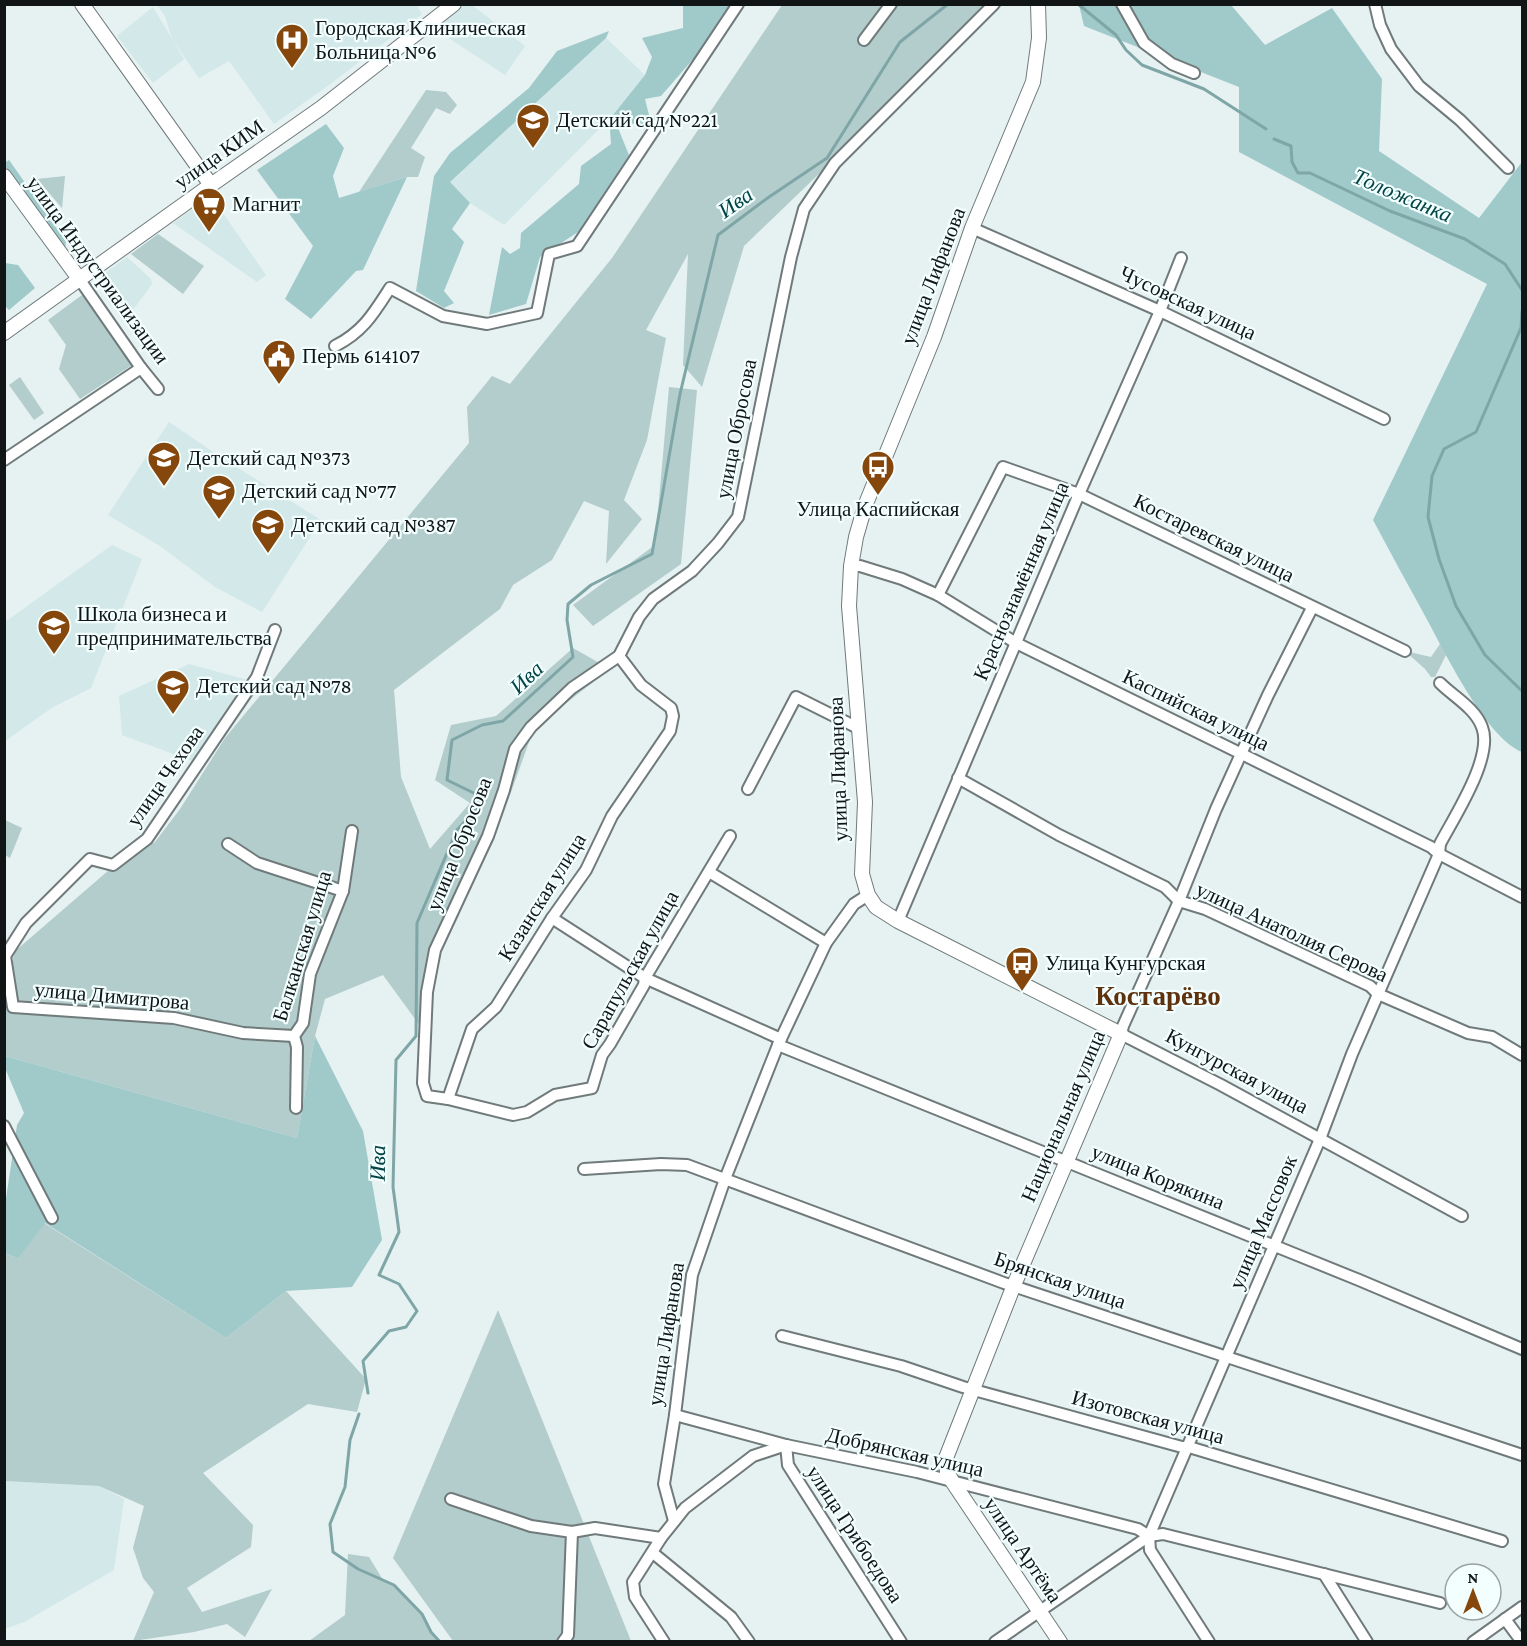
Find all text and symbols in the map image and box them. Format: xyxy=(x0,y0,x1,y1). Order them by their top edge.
place label: Городская Клиническая Больница №6 xyxy=(315,16,526,64)
hospital icon: Городская Клиническая Больница №6 xyxy=(274,22,310,69)
school or university icon: Детский сад №221 xyxy=(515,102,551,149)
place label: Детский сад №221 xyxy=(556,108,718,132)
street label: улица КИМ xyxy=(170,114,269,194)
water label: Толожанка xyxy=(1350,163,1456,227)
street label: улица Индустриализации xyxy=(22,171,174,369)
water label: Ива xyxy=(712,182,757,224)
supermarket icon: Магнит xyxy=(191,186,227,233)
place label: Магнит xyxy=(232,192,300,216)
street label: улица Лифанова xyxy=(896,203,970,348)
street label: Чусовская улица xyxy=(1116,261,1261,345)
public building icon: Пермь 614107 xyxy=(261,338,297,385)
place label: Пермь 614107 xyxy=(302,344,420,368)
street label: улица Обросова xyxy=(711,356,761,501)
school or university icon: Детский сад №373 xyxy=(146,440,182,487)
place label: Детский сад №373 xyxy=(187,446,351,470)
bus stop icon: Улица Каспийская xyxy=(860,449,896,496)
school or university icon: Детский сад №77 xyxy=(201,473,237,520)
street label: Краснознамённая улица xyxy=(968,477,1074,684)
place label: Детский сад №77 xyxy=(242,479,397,503)
street label: Костаревская улица xyxy=(1130,489,1299,588)
place label: Улица Каспийская xyxy=(797,497,960,521)
school or university icon: Детский сад №387 xyxy=(250,507,286,554)
place label: Детский сад №387 xyxy=(291,513,456,537)
place label: Школа бизнеса и предпринимательства xyxy=(77,602,273,650)
school or university icon: Школа бизнеса и предпринимательства xyxy=(36,608,72,655)
water label: Ива xyxy=(504,656,548,700)
street label: Каспийская улица xyxy=(1119,664,1274,756)
school or university icon: Детский сад №78 xyxy=(155,668,191,715)
place label: Детский сад №78 xyxy=(196,674,352,698)
street label: улица Лифанова xyxy=(823,696,853,842)
street label: улица Чехова xyxy=(121,720,209,831)
street label: улица Обросова xyxy=(421,773,497,914)
street label: Казанская улица xyxy=(493,828,591,965)
street label: Балканская улица xyxy=(268,867,337,1024)
street label: улица Анатолия Серова xyxy=(1192,877,1392,987)
street label: Сарапульская улица xyxy=(576,886,684,1054)
bus stop icon: Улица Кунгурская xyxy=(1004,945,1040,992)
place label: Улица Кунгурская xyxy=(1045,951,1206,975)
street label: улица Димитрова xyxy=(34,977,191,1015)
district label: Костарёво xyxy=(1095,981,1221,1011)
street label: Кунгурская улица xyxy=(1162,1023,1313,1119)
street label: Национальная улица xyxy=(1016,1026,1110,1206)
street label: улица Корякина xyxy=(1088,1139,1229,1215)
water label: Ива xyxy=(365,1145,390,1182)
street label: улица Массовок xyxy=(1224,1151,1302,1293)
street label: Брянская улица xyxy=(991,1246,1130,1314)
street label: улица Лифанова xyxy=(643,1260,689,1407)
street label: Изотовская улица xyxy=(1069,1385,1227,1449)
street label: Добрянская улица xyxy=(824,1422,987,1482)
street label: улица Грибоедова xyxy=(802,1461,909,1608)
street label: улица Артёма xyxy=(979,1493,1067,1608)
north arrow xyxy=(1443,1562,1503,1622)
text: N xyxy=(1468,1569,1479,1586)

